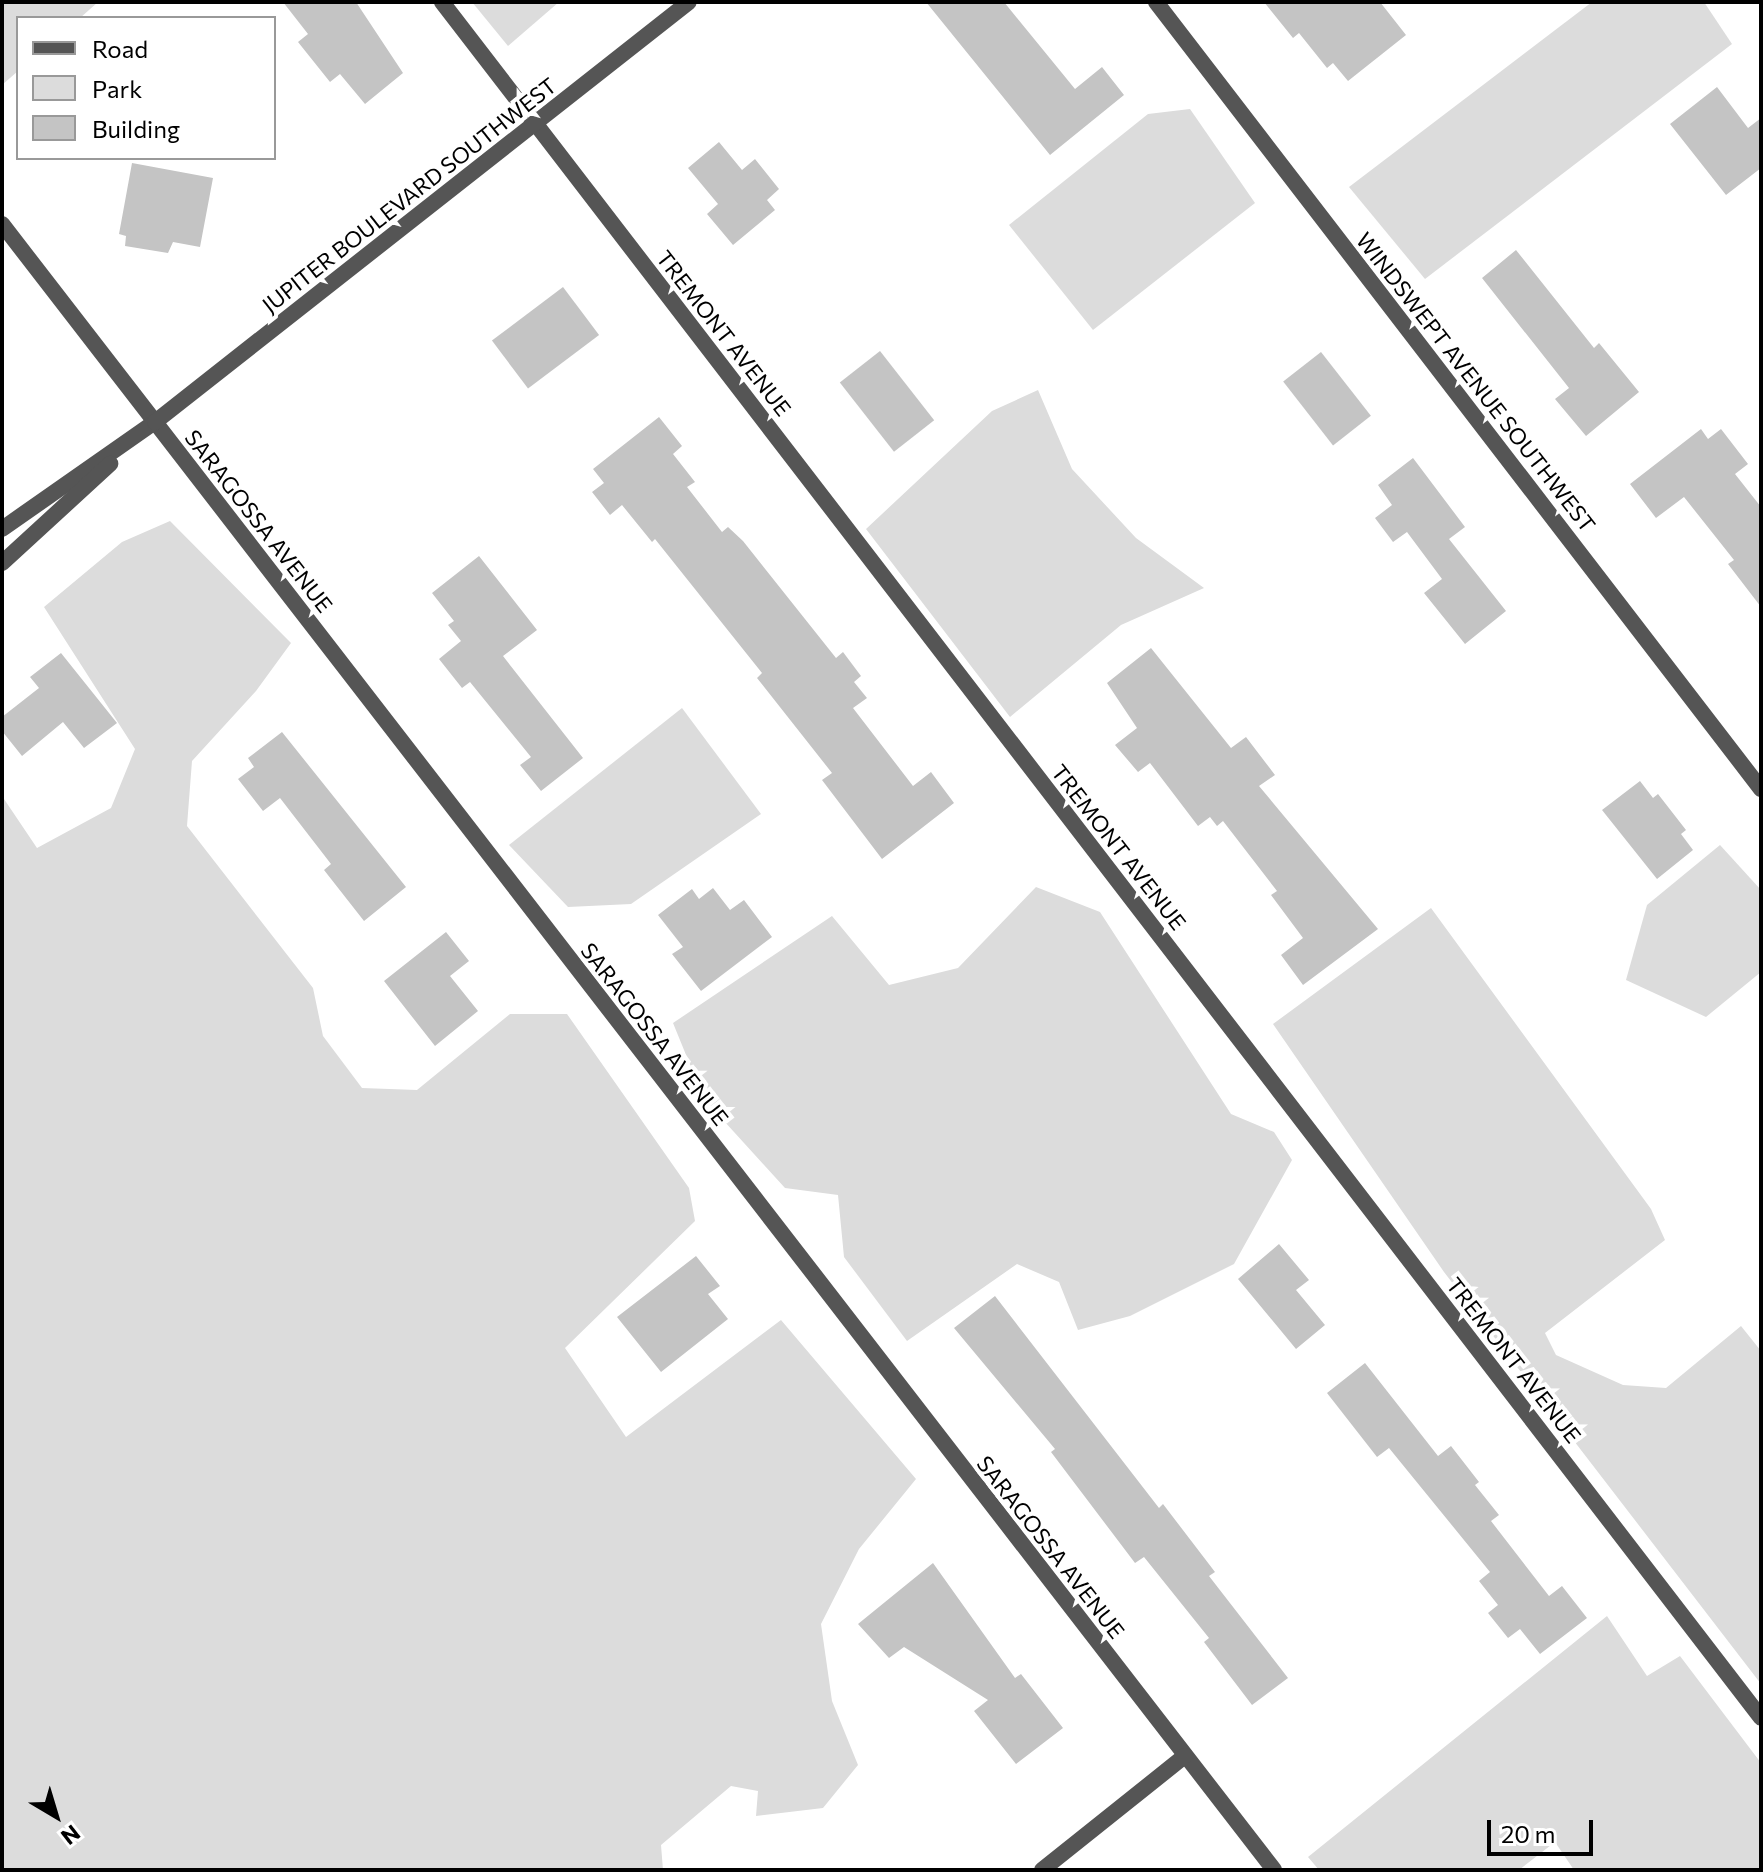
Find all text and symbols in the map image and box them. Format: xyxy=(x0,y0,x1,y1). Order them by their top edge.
legend xyxy=(16,16,276,160)
text: Road xyxy=(92,34,148,63)
street label: JUPITER BOULEVARD SOUTHWEST xyxy=(257,72,561,318)
text: Park xyxy=(92,74,142,103)
text: Building xyxy=(92,114,180,143)
street label: WINDSWEPT AVENUE SOUTHWEST xyxy=(1351,227,1601,537)
street label: TREMONT AVENUE xyxy=(651,245,797,421)
street label: SARAGOSSA AVENUE xyxy=(180,425,338,617)
street label: TREMONT AVENUE xyxy=(1046,759,1192,935)
street label: SARAGOSSA AVENUE xyxy=(576,938,734,1130)
street label: TREMONT AVENUE xyxy=(1441,1272,1587,1448)
street label: SARAGOSSA AVENUE xyxy=(972,1451,1130,1643)
north arrow xyxy=(16,1776,96,1856)
scale bar xyxy=(1491,1804,1597,1854)
text: 20 m xyxy=(1501,1819,1555,1848)
text: N xyxy=(56,1820,86,1851)

